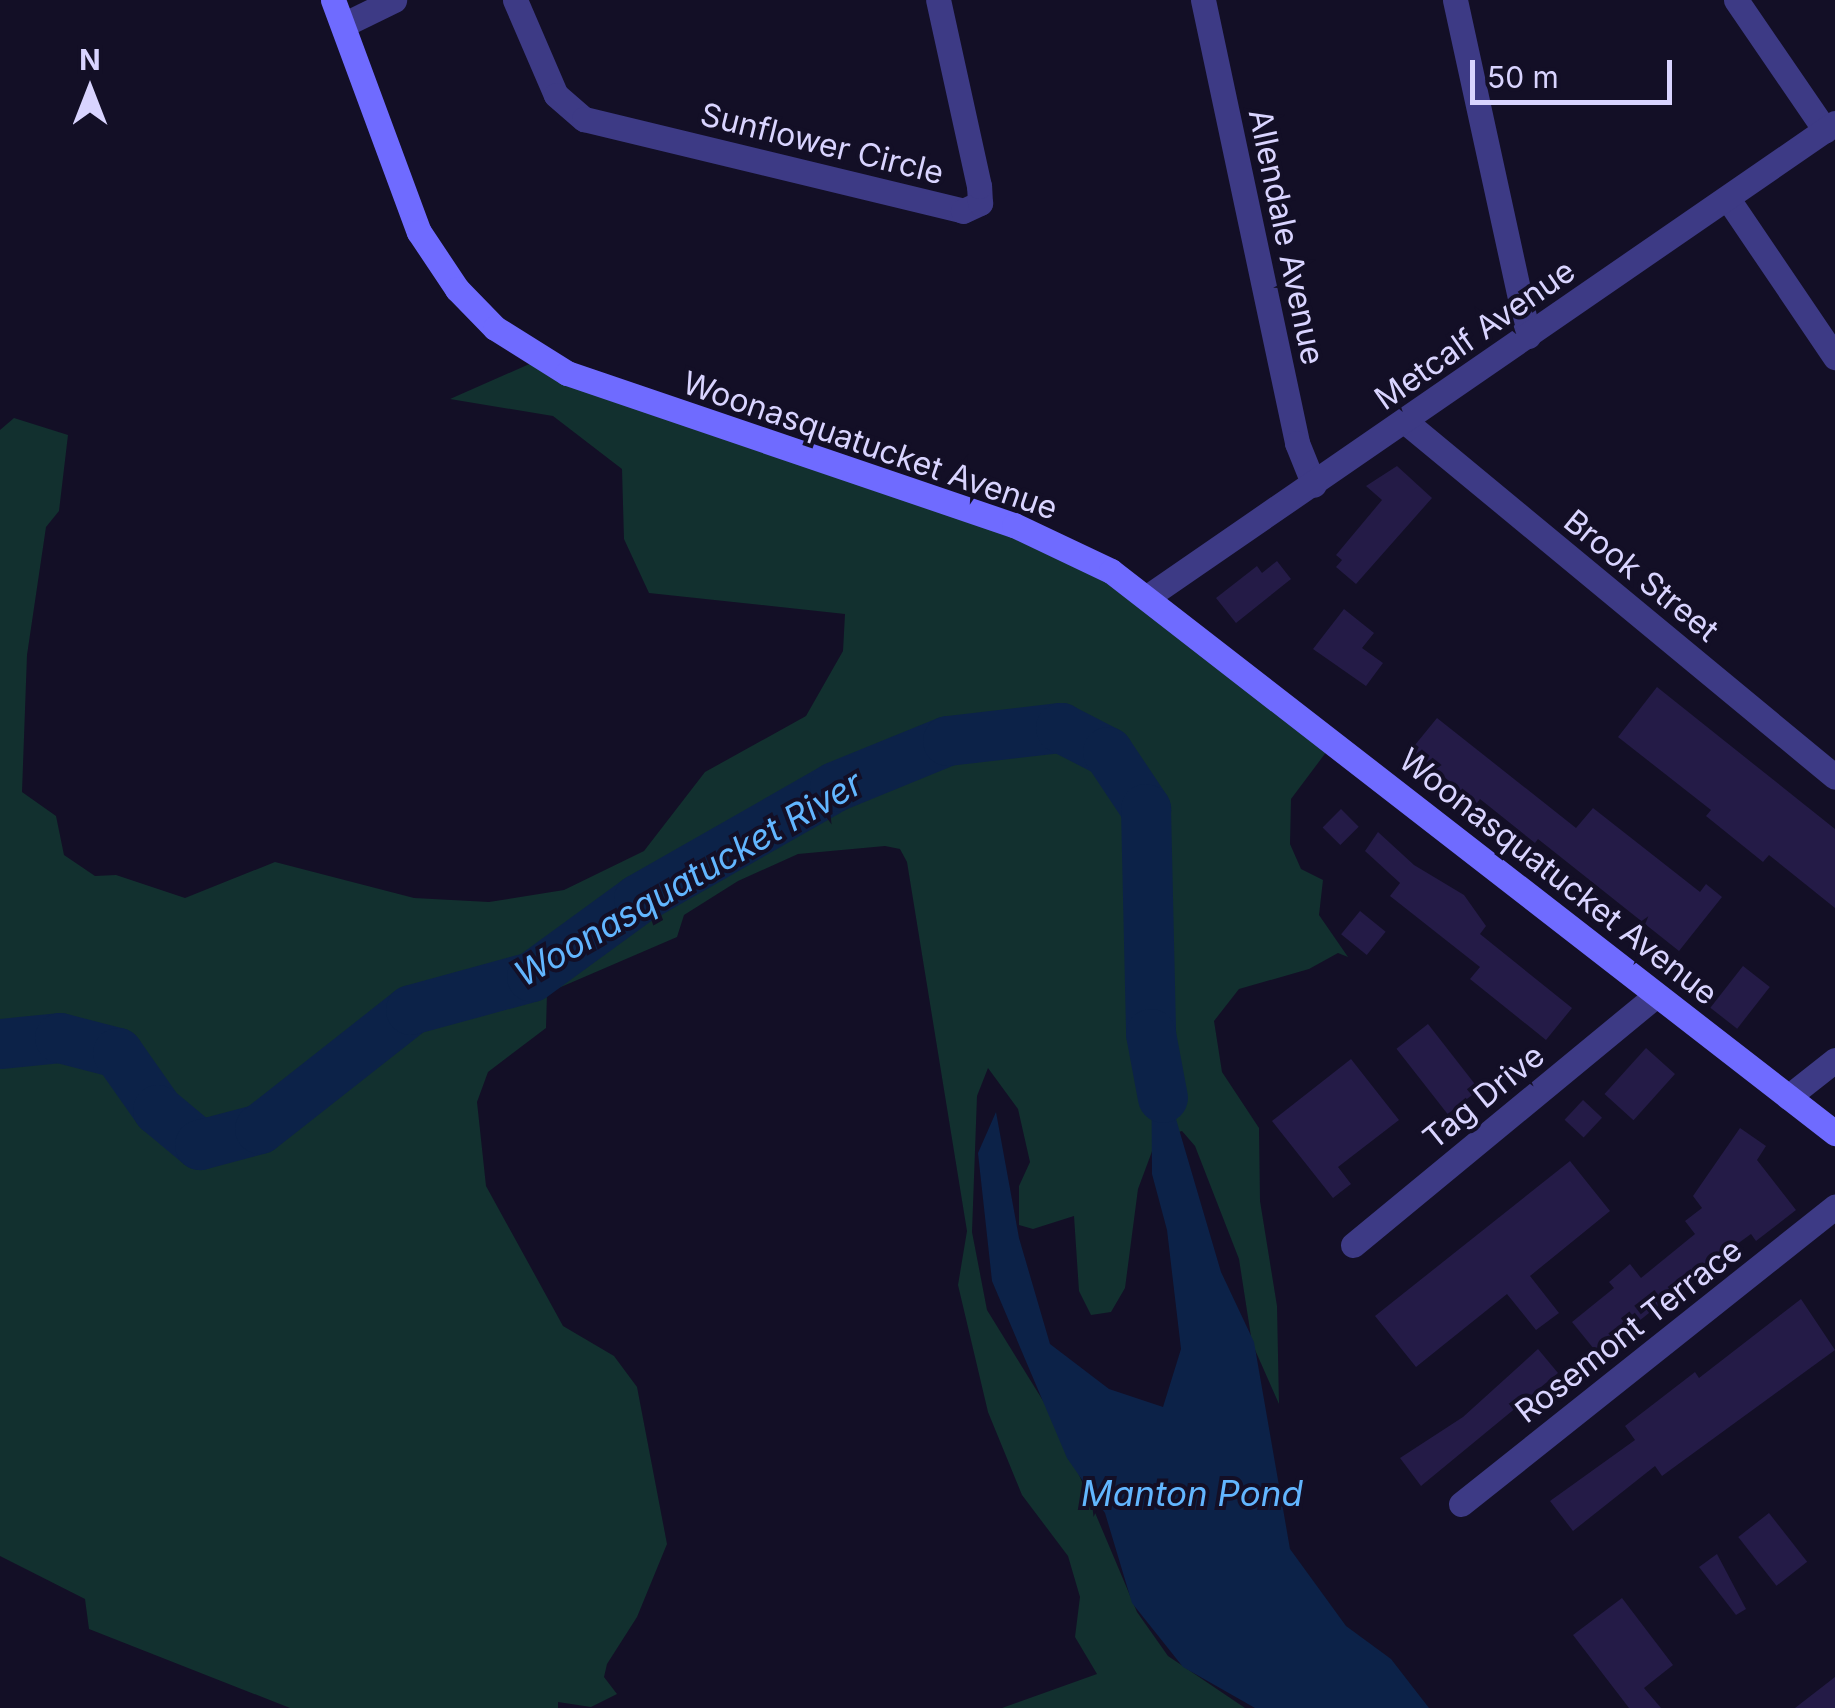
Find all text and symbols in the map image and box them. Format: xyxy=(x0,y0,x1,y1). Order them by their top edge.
north arrow xyxy=(40,40,140,140)
scale bar xyxy=(1475,40,1678,102)
text: N xyxy=(79,43,101,77)
text: 50 m xyxy=(1487,59,1559,95)
street label: Sunflower Circle xyxy=(696,95,948,193)
street label: Allendale Avenue xyxy=(1240,106,1332,368)
street label: Metcalf Avenue xyxy=(1368,252,1582,418)
street label: Woonasquatucket Avenue xyxy=(678,364,1062,528)
street label: Brook Street xyxy=(1556,502,1726,650)
street label: Woonasquatucket Avenue xyxy=(1391,741,1725,1013)
water label: Woonasquatucket River xyxy=(507,761,869,995)
street label: Tag Drive xyxy=(1416,1037,1552,1157)
street label: Rosemont Terrace xyxy=(1508,1231,1750,1431)
water label: Manton Pond xyxy=(1081,1472,1303,1514)

